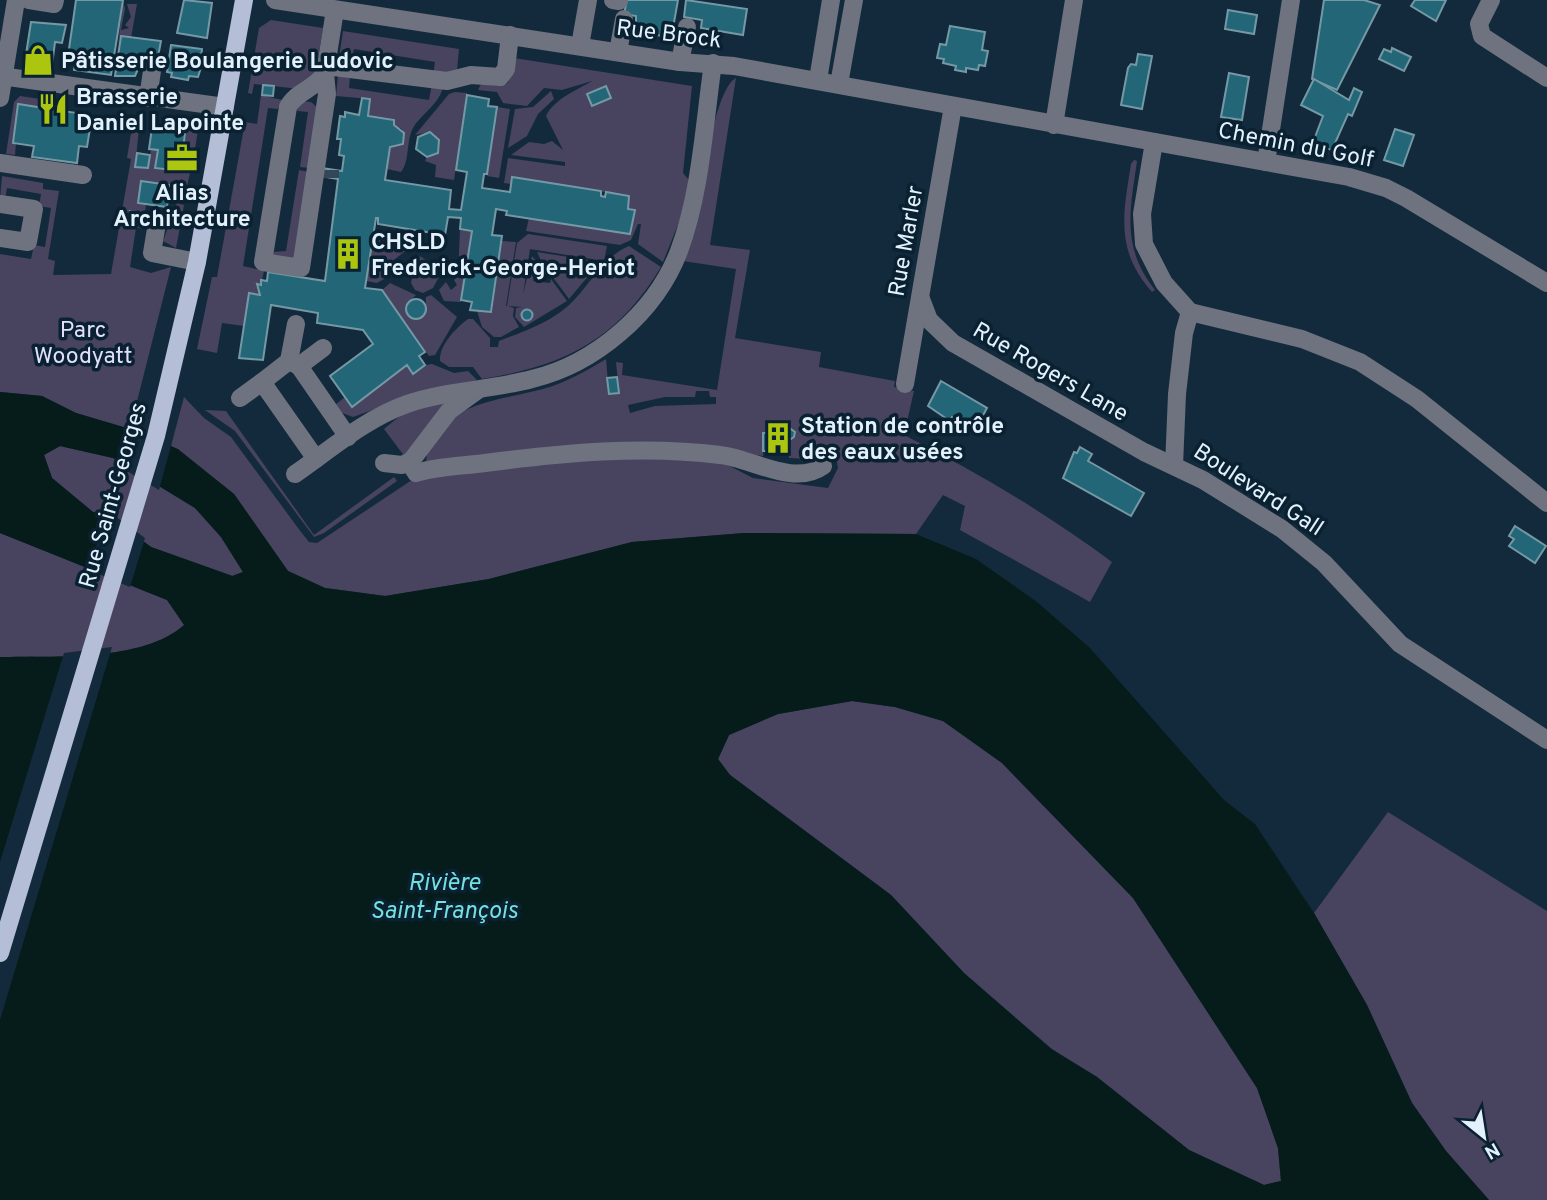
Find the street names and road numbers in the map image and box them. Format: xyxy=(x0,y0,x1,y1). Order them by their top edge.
street label: Rue Brock xyxy=(614,15,723,56)
street label: Chemin du Golf xyxy=(1215,117,1376,176)
street label: Rue Marler xyxy=(883,184,931,299)
street label: Rue Rogers Lane xyxy=(967,317,1133,429)
street label: Rue Saint-Georges xyxy=(74,399,155,592)
street label: Boulevard Gall xyxy=(1187,438,1328,544)

